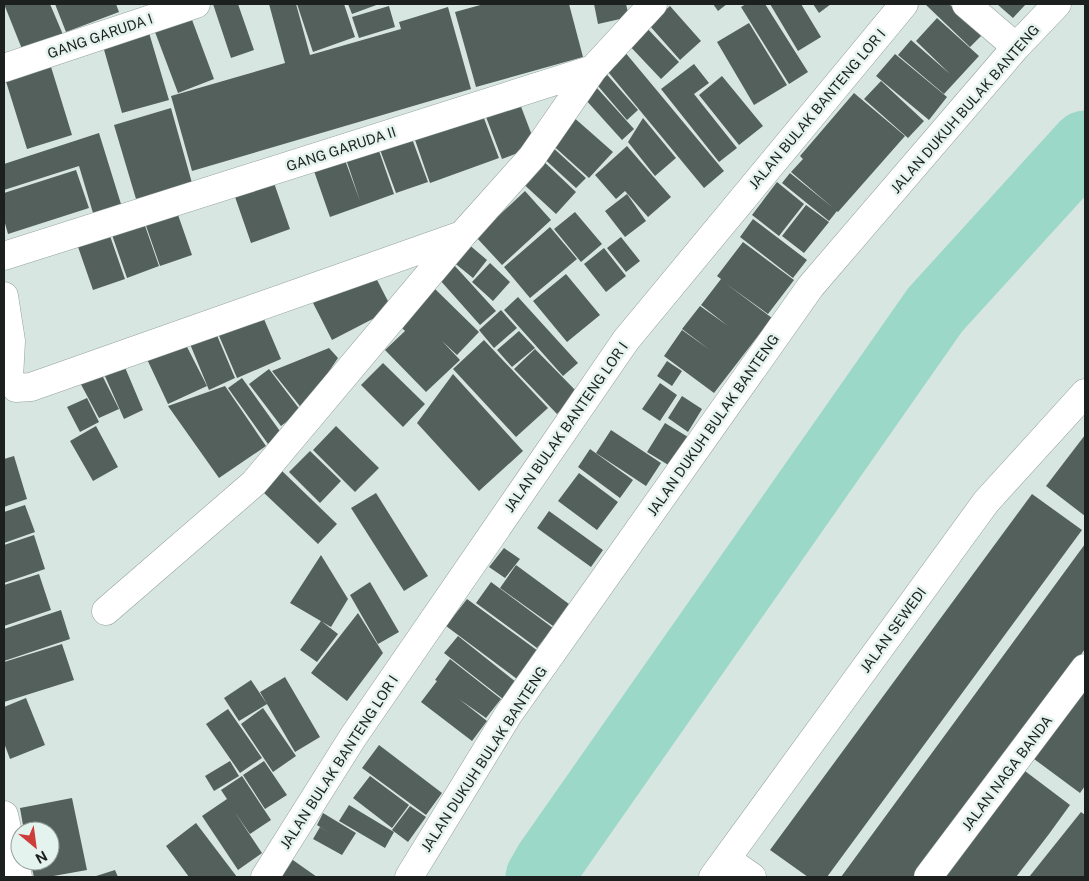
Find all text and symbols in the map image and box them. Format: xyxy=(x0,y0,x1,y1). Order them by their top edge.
street label: GANG GARUDA I xyxy=(45,10,155,62)
street label: JALAN DUKUH BULAK BANTENG xyxy=(887,22,1043,196)
street label: JALAN BULAK BANTENG LOR I xyxy=(745,26,889,192)
street label: GANG GARUDA II xyxy=(284,124,398,174)
street label: JALAN DUKUH BULAK BANTENG xyxy=(644,331,782,519)
street label: JALAN BULAK BANTENG LOR I xyxy=(501,339,631,515)
street label: JALAN SEWEDI xyxy=(857,584,929,676)
street label: JALAN DUKUH BULAK BANTENG xyxy=(418,663,550,855)
street label: JALAN BULAK BANTENG LOR I xyxy=(277,672,401,852)
street label: JALAN NAGA BANDA xyxy=(959,712,1055,834)
north arrow xyxy=(10,821,60,871)
text: N xyxy=(33,848,50,867)

